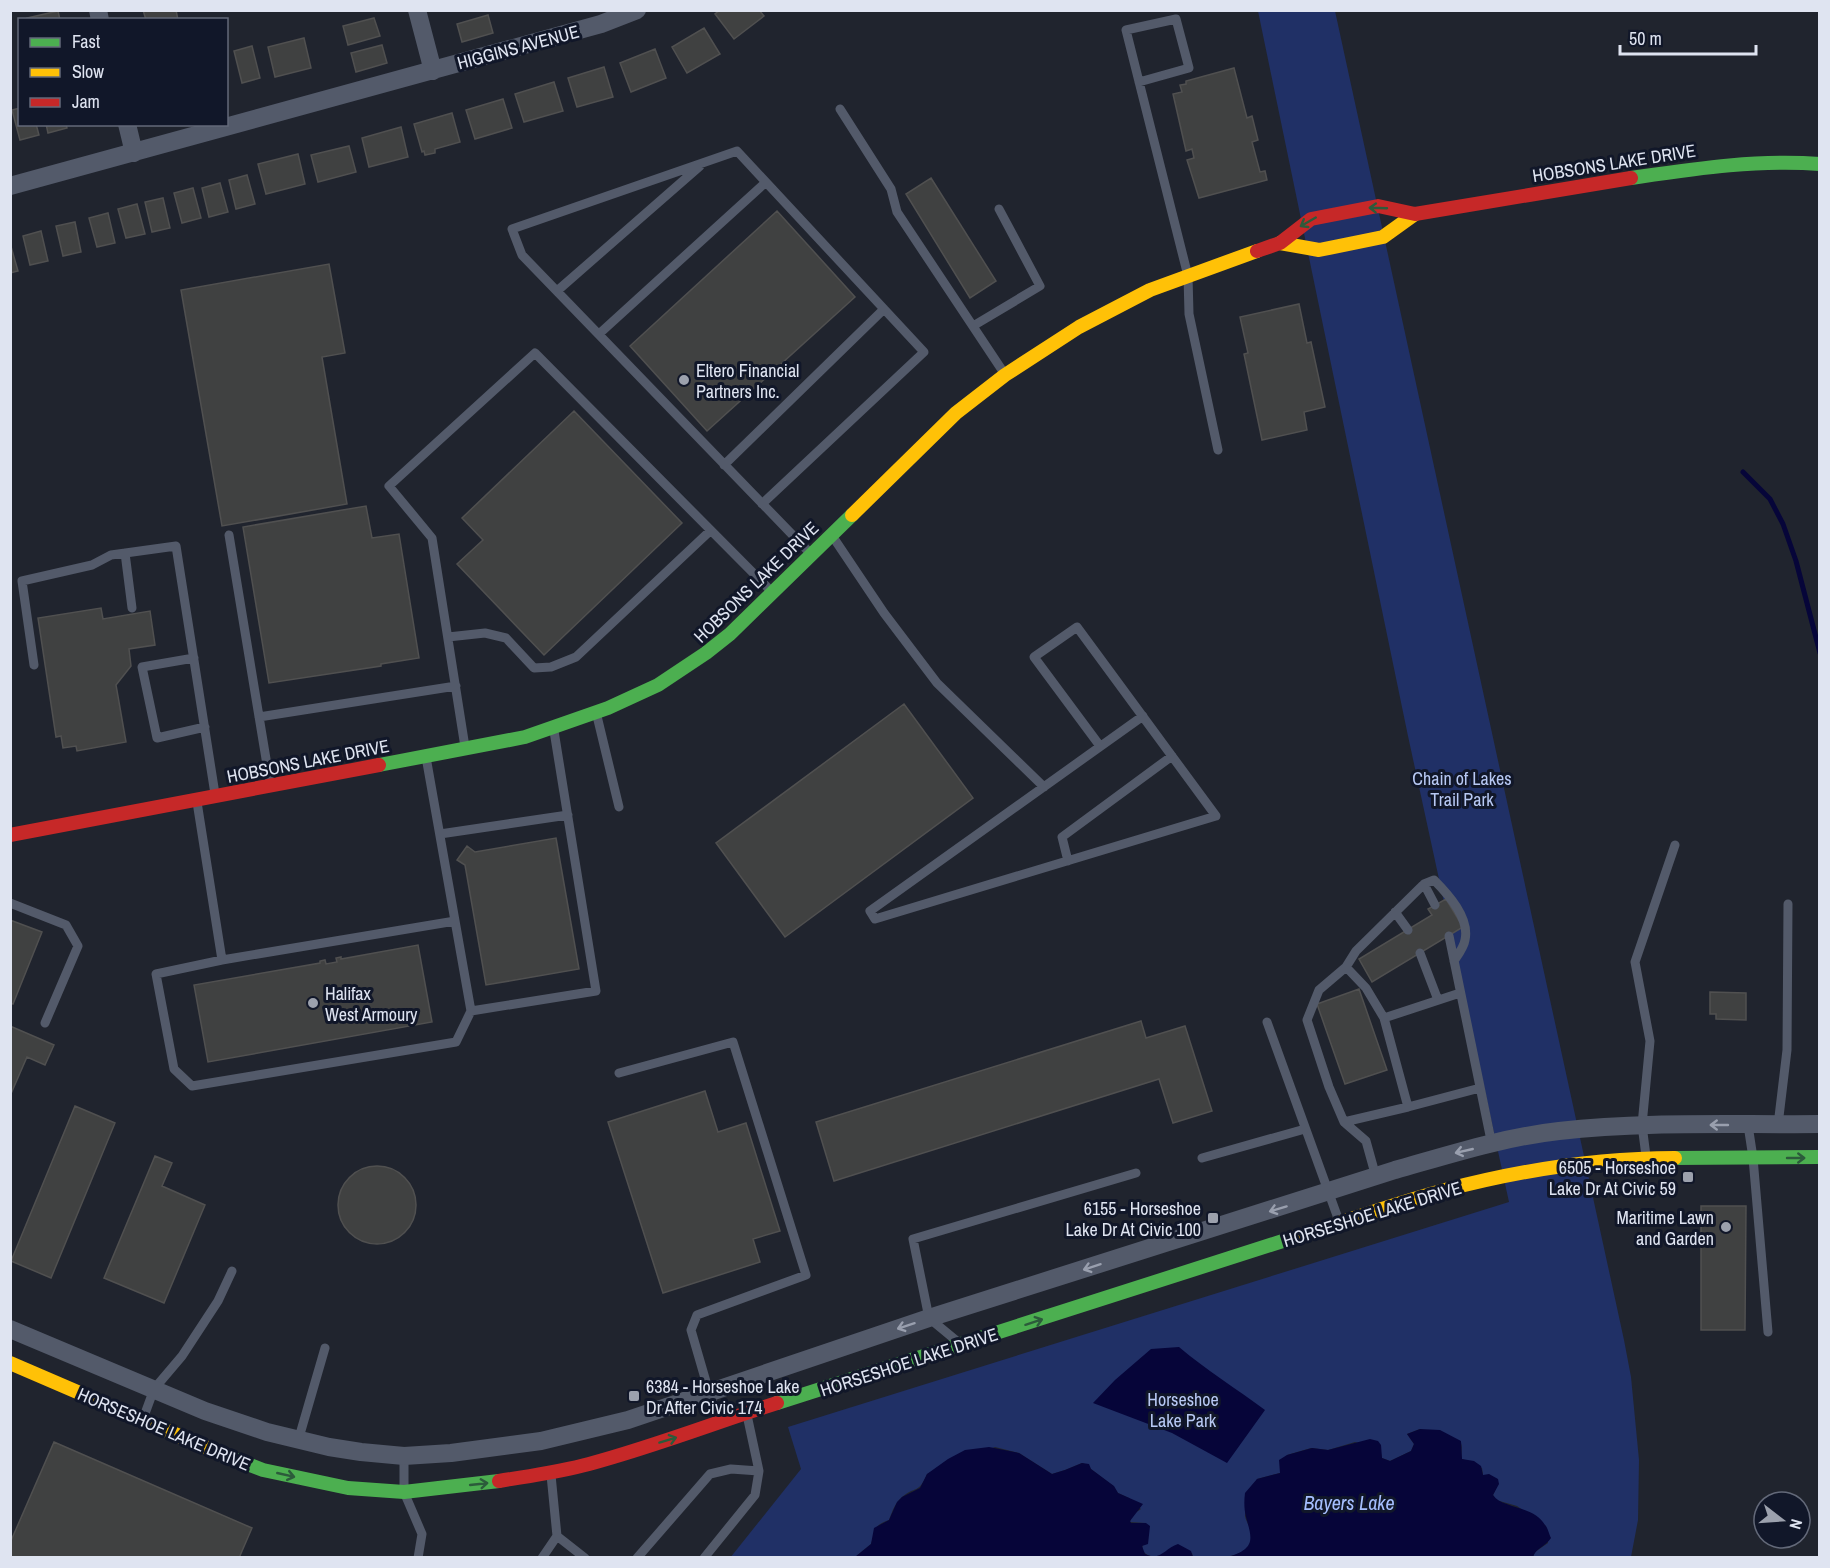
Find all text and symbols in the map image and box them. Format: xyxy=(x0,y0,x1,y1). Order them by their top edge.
legend xyxy=(18,18,228,126)
scale bar xyxy=(1620,18,1756,56)
street label: HIGGINS AVENUE xyxy=(454,19,582,75)
text: 50 m xyxy=(1629,26,1662,51)
text: Fast xyxy=(72,29,100,54)
text: Slow xyxy=(72,59,104,84)
text: Jam xyxy=(72,89,100,114)
street label: HOBSONS LAKE DRIVE xyxy=(1531,138,1697,188)
one-way arrow xyxy=(1369,202,1389,213)
one-way arrow xyxy=(1300,216,1317,229)
place label: Eltero Financial Partners Inc. xyxy=(696,358,799,404)
marker: Eltero Financial Partners Inc. xyxy=(677,373,691,387)
street label: HOBSONS LAKE DRIVE xyxy=(688,516,824,648)
street label: HOBSONS LAKE DRIVE xyxy=(225,733,391,789)
park label: Chain of Lakes Trail Park xyxy=(1412,766,1512,812)
place label: Halifax West Armoury xyxy=(325,981,418,1027)
marker: Halifax West Armoury xyxy=(306,996,320,1010)
one-way arrow xyxy=(1710,1119,1730,1131)
one-way arrow xyxy=(1455,1146,1474,1157)
one-way arrow xyxy=(1785,1152,1805,1164)
place label: 6505 - Horseshoe Lake Dr At Civic 59 xyxy=(1549,1155,1676,1201)
marker: 6505 - Horseshoe Lake Dr At Civic 59 xyxy=(1681,1170,1695,1184)
street label: HORSESHOE LAKE DRIVE xyxy=(1280,1175,1464,1253)
place label: 6155 - Horseshoe Lake Dr At Civic 100 xyxy=(1066,1196,1201,1242)
one-way arrow xyxy=(1269,1204,1288,1215)
place label: Maritime Lawn and Garden xyxy=(1616,1205,1714,1251)
marker: 6155 - Horseshoe Lake Dr At Civic 100 xyxy=(1206,1211,1220,1225)
marker: Maritime Lawn and Garden xyxy=(1719,1220,1733,1234)
one-way arrow xyxy=(1083,1262,1102,1273)
one-way arrow xyxy=(1024,1316,1043,1327)
street label: HORSESHOE LAKE DRIVE xyxy=(817,1321,1001,1403)
one-way arrow xyxy=(897,1321,916,1332)
place label: 6384 - Horseshoe Lake Dr After Civic 174 xyxy=(646,1374,799,1420)
street label: HORSESHOE LAKE DRIVE xyxy=(74,1381,254,1477)
park label: Horseshoe Lake Park xyxy=(1147,1387,1219,1433)
marker: 6384 - Horseshoe Lake Dr After Civic 174 xyxy=(627,1389,641,1403)
one-way arrow xyxy=(658,1434,677,1445)
one-way arrow xyxy=(275,1470,295,1481)
one-way arrow xyxy=(468,1478,488,1489)
water label: Bayers Lake xyxy=(1303,1489,1395,1516)
north arrow xyxy=(1752,1490,1812,1550)
text: N xyxy=(1784,1517,1808,1532)

